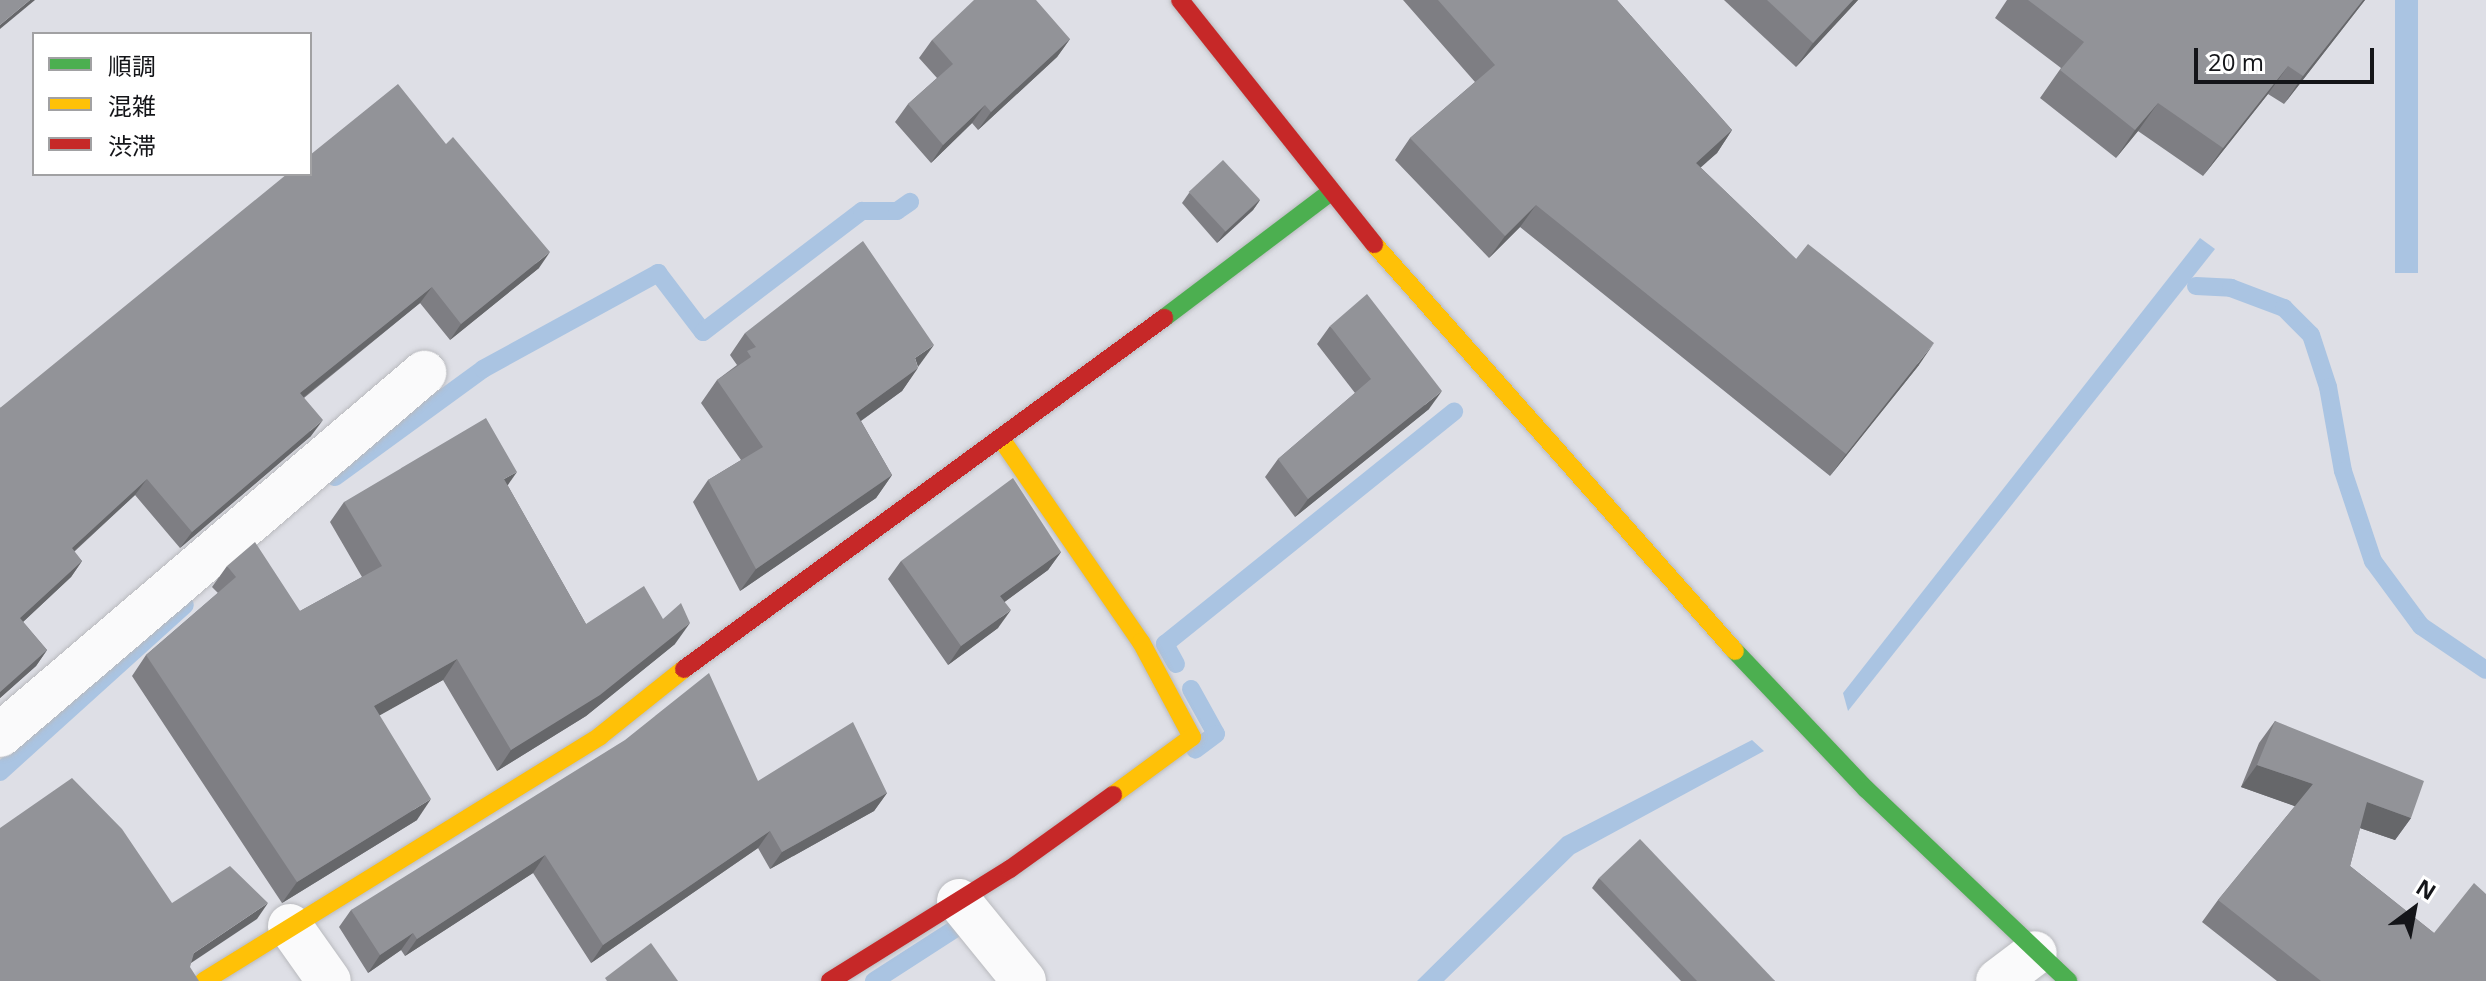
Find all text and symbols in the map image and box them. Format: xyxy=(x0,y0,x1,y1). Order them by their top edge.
legend xyxy=(32,32,312,176)
scale bar xyxy=(2198,32,2378,82)
text: 20 m xyxy=(2208,45,2264,78)
text: 順調 xyxy=(108,49,156,82)
text: 混雑 xyxy=(108,89,156,122)
text: 渋滞 xyxy=(108,129,156,162)
north arrow xyxy=(2374,869,2454,949)
text: N xyxy=(2411,871,2442,906)

